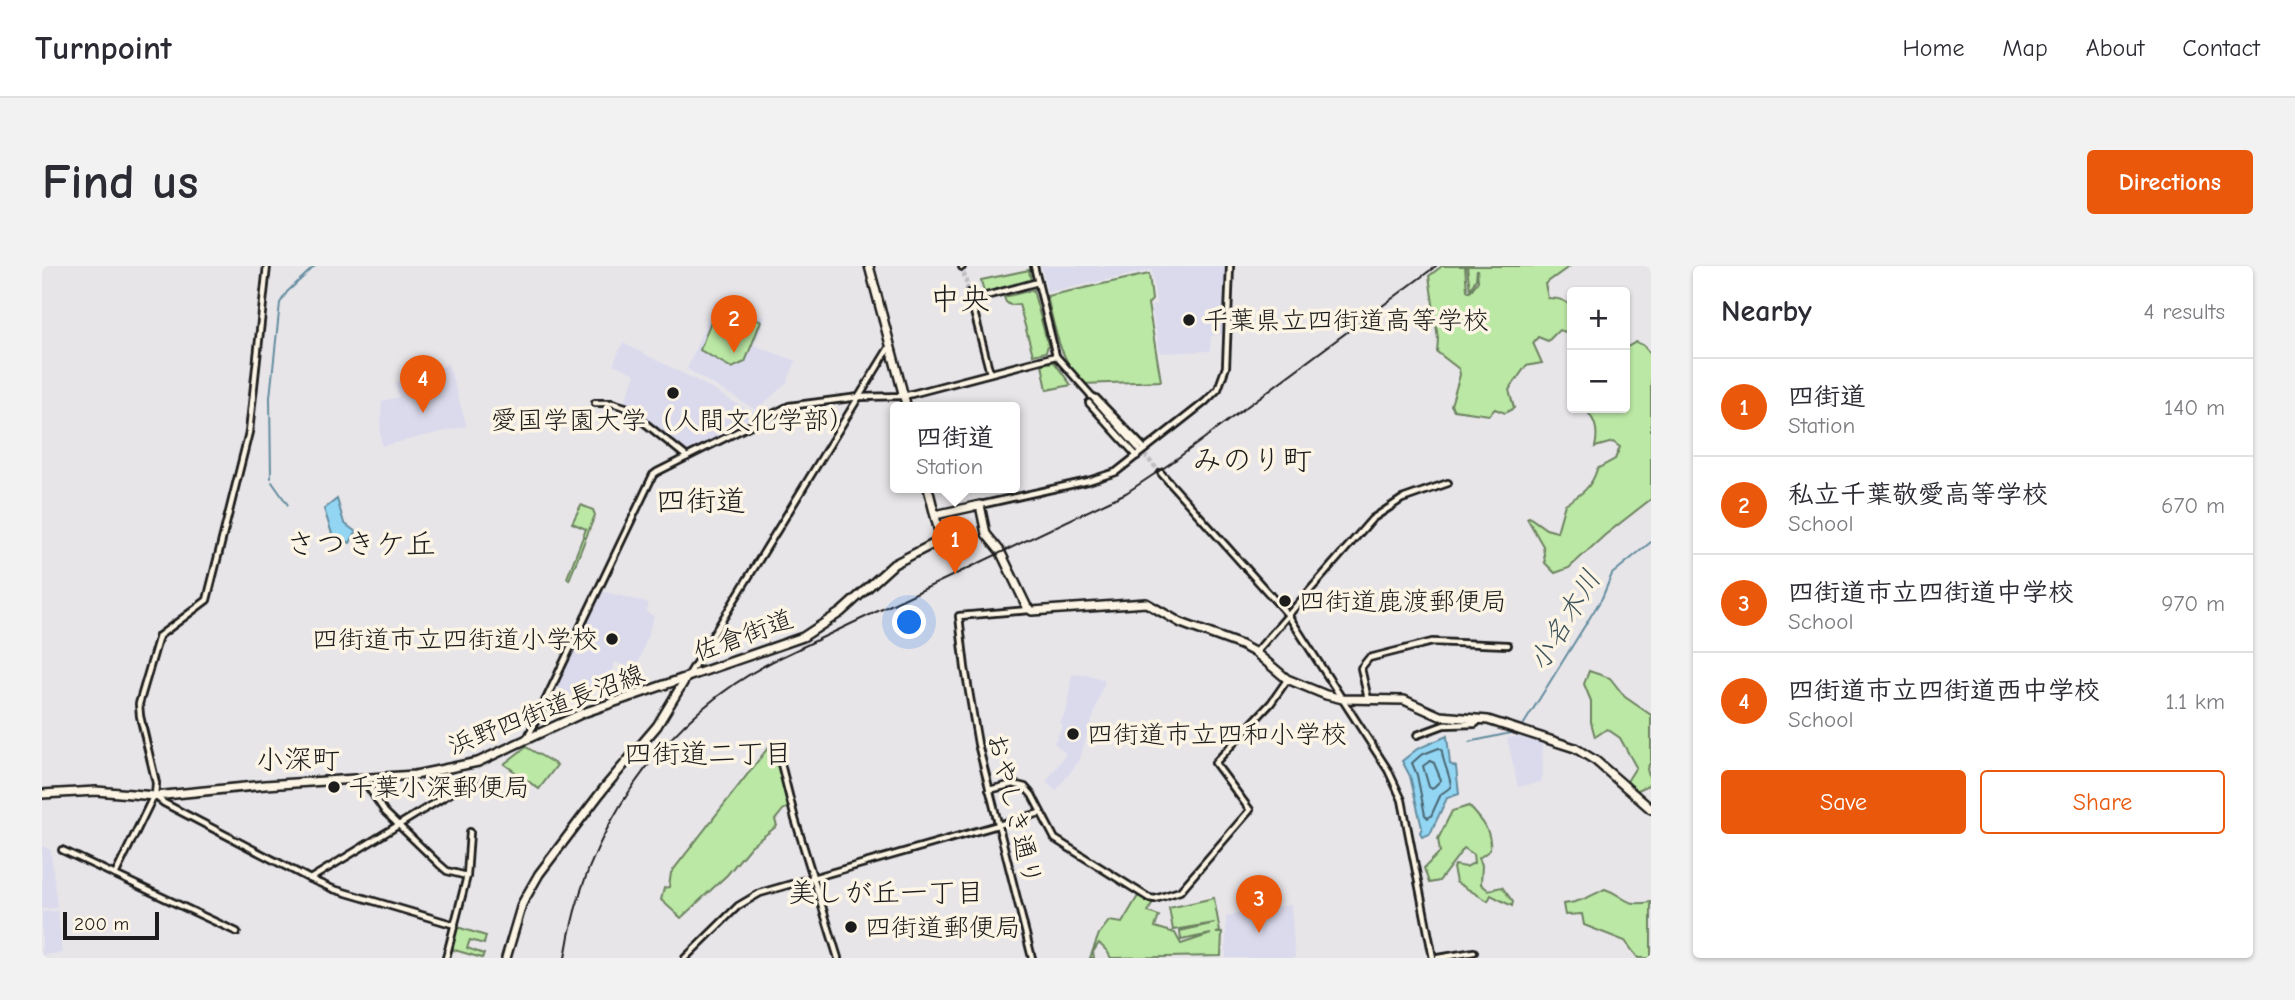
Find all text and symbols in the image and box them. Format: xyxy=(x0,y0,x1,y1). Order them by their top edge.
text: Turnpoint xyxy=(35,29,172,67)
text: Home xyxy=(1903,34,1964,62)
text: Map xyxy=(2002,34,2048,62)
text: About xyxy=(2086,34,2144,62)
text: Contact xyxy=(2182,34,2260,62)
button: Directions xyxy=(2087,150,2253,214)
text: Find us xyxy=(42,154,198,210)
district label: 中央 xyxy=(930,282,990,317)
map controls xyxy=(1567,287,1630,413)
button: + xyxy=(1567,287,1630,350)
text: Nearby xyxy=(1721,294,1812,329)
pin: 2 xyxy=(711,295,757,353)
text: 4 results xyxy=(2143,298,2225,325)
place label: 千葉県立四街道高等学校 xyxy=(1203,306,1489,336)
marker: 千葉県立四街道高等学校 xyxy=(1181,312,1197,328)
button: − xyxy=(1567,350,1630,413)
pin: 4 xyxy=(400,355,446,413)
text: 四街道 xyxy=(1788,382,1866,412)
marker: 愛国学園大学（人間文化学部） xyxy=(665,385,681,401)
text: 1 xyxy=(1739,394,1749,421)
text: 140 m xyxy=(2164,394,2225,421)
popup xyxy=(890,402,1020,493)
place label: 愛国学園大学（人間文化学部） xyxy=(491,406,855,436)
text: Station xyxy=(1788,412,1855,439)
text: 四街道 xyxy=(916,423,994,453)
district label: みのり町 xyxy=(1192,443,1312,478)
text: Station xyxy=(916,453,983,480)
text: 私立千葉敬愛高等学校 xyxy=(1788,480,2048,510)
district label: 四街道 xyxy=(656,484,746,519)
text: 2 xyxy=(1738,492,1750,519)
text: 670 m xyxy=(2161,492,2225,519)
text: School xyxy=(1788,510,1853,537)
pin: 1 xyxy=(932,516,978,574)
district label: さつきケ丘 xyxy=(286,527,436,562)
water label: 小名木川 xyxy=(1522,564,1607,677)
text: 四街道市立四街道中学校 xyxy=(1788,578,2074,608)
place label: 四街道鹿渡郵便局 xyxy=(1299,587,1507,617)
text: 3 xyxy=(1738,590,1750,617)
text: 970 m xyxy=(2161,590,2225,617)
marker: 四街道鹿渡郵便局 xyxy=(1277,593,1293,609)
street label: 佐倉街道 xyxy=(689,604,797,668)
your location xyxy=(892,605,926,639)
text: School xyxy=(1788,608,1853,635)
place label: 四街道市立四街道小学校 xyxy=(312,625,598,655)
marker: 四街道市立四街道小学校 xyxy=(604,631,620,647)
street label: 浜野四街道長沼線 xyxy=(444,659,649,761)
text: 四街道市立四街道西中学校 xyxy=(1788,676,2100,706)
text: 4 xyxy=(1739,688,1749,715)
text: 1.1 km xyxy=(2165,688,2225,715)
text: School xyxy=(1788,706,1853,733)
place label: 四街道市立四和小学校 xyxy=(1087,720,1347,750)
marker: 四街道市立四和小学校 xyxy=(1065,726,1081,742)
street label: おやしき通り xyxy=(981,730,1047,889)
district label: 四街道二丁目 xyxy=(624,738,792,770)
district label: 小深町 xyxy=(256,744,340,776)
button: Save xyxy=(1721,770,1966,834)
button: Share xyxy=(1980,770,2225,834)
place label: 千葉小深郵便局 xyxy=(348,773,530,803)
marker: 千葉小深郵便局 xyxy=(326,779,342,795)
pin: 3 xyxy=(1236,875,1282,933)
district label: 美しが丘一丁目 xyxy=(788,877,984,909)
scale bar xyxy=(63,909,159,941)
text: 200 m xyxy=(74,913,129,935)
place label: 四街道郵便局 xyxy=(865,913,1021,943)
marker: 四街道郵便局 xyxy=(843,919,859,935)

